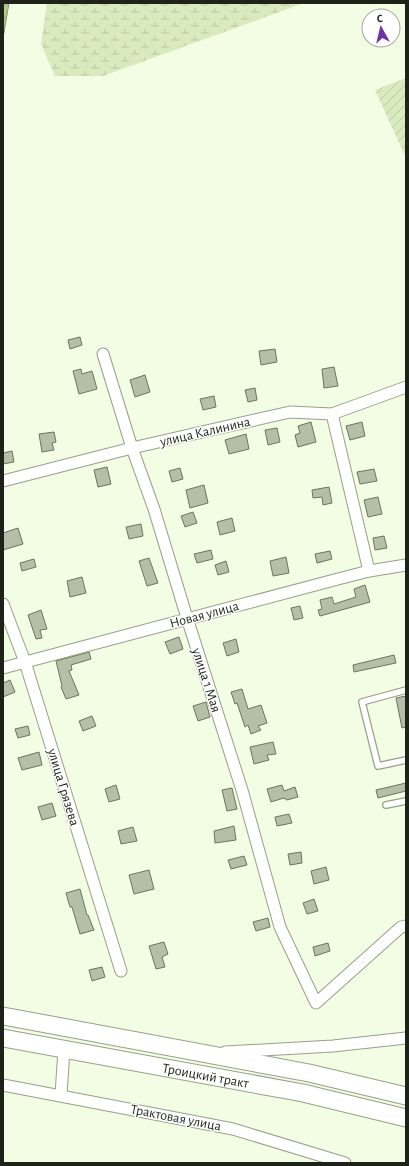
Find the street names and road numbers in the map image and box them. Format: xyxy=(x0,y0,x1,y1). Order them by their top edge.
street label: улица Калинина xyxy=(158,415,252,449)
street label: Новая улица xyxy=(168,599,241,631)
street label: улица 1 Мая xyxy=(189,645,223,714)
street label: улица Грязева xyxy=(44,746,82,828)
street label: Троицкий тракт xyxy=(161,1061,251,1091)
street label: Трактовая улица xyxy=(129,1102,223,1134)

